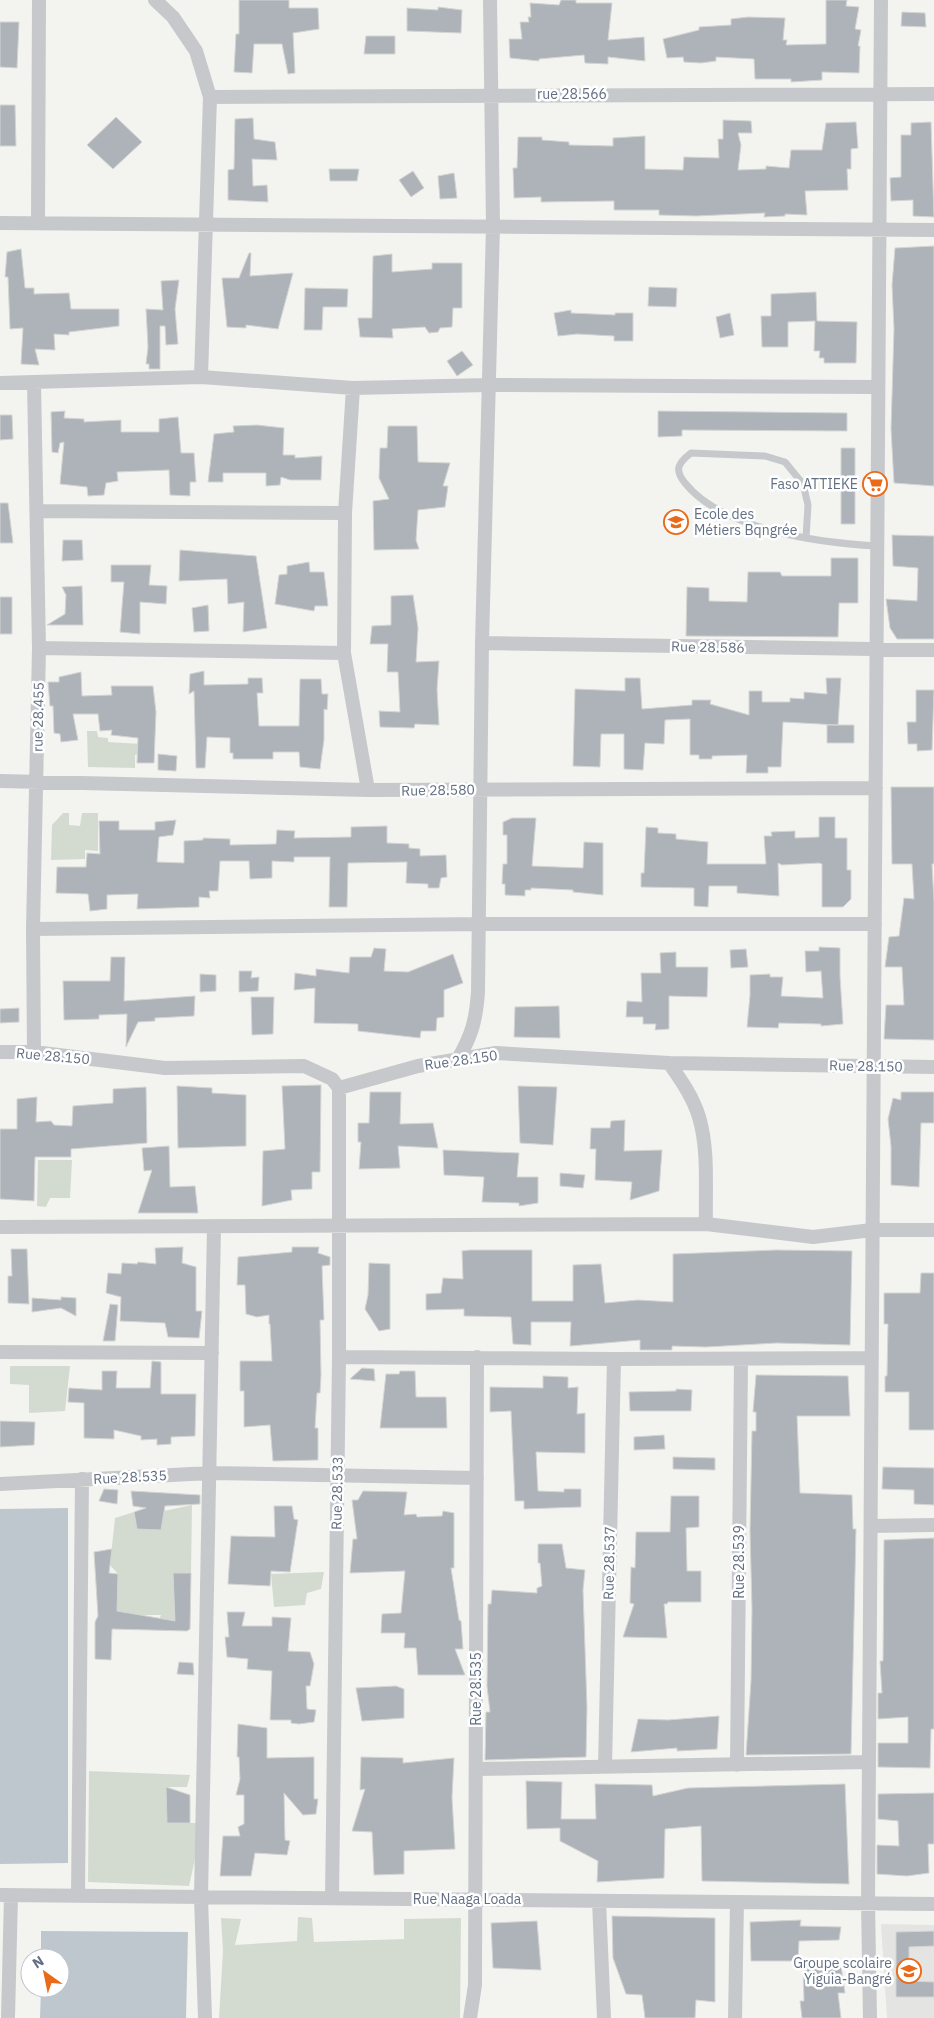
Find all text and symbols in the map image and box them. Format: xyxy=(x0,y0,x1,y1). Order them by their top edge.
street label: rue 28.566 xyxy=(537,85,607,103)
supermarket icon: Faso ATTIEKE xyxy=(862,471,888,497)
place label: Faso ATTIEKE xyxy=(770,475,858,493)
place label: Ecole des Métiers Bqngrée xyxy=(694,505,798,539)
school or university icon: Ecole des Métiers Bqngrée xyxy=(663,509,689,535)
street label: Rue 28.586 xyxy=(671,637,745,657)
street label: rue 28.455 xyxy=(28,682,48,752)
street label: Rue 28.580 xyxy=(401,780,475,800)
street label: Rue 28.150 xyxy=(15,1044,91,1068)
street label: Rue 28.150 xyxy=(423,1046,499,1074)
street label: Rue 28.150 xyxy=(829,1056,903,1076)
street label: Rue 28.533 xyxy=(327,1456,347,1530)
street label: Rue 28.535 xyxy=(93,1466,167,1488)
street label: Rue 28.539 xyxy=(730,1525,748,1599)
street label: Rue 28.537 xyxy=(599,1526,619,1600)
street label: Rue 28.535 xyxy=(467,1652,485,1726)
street label: Rue Naaga Loada xyxy=(413,1890,522,1908)
north arrow xyxy=(20,1948,70,1998)
text: N xyxy=(29,1952,47,1972)
place label: Groupe scolaire Yiguia-Bangré xyxy=(793,1954,892,1988)
school or university icon: Groupe scolaire Yiguia-Bangré xyxy=(896,1958,922,1984)

